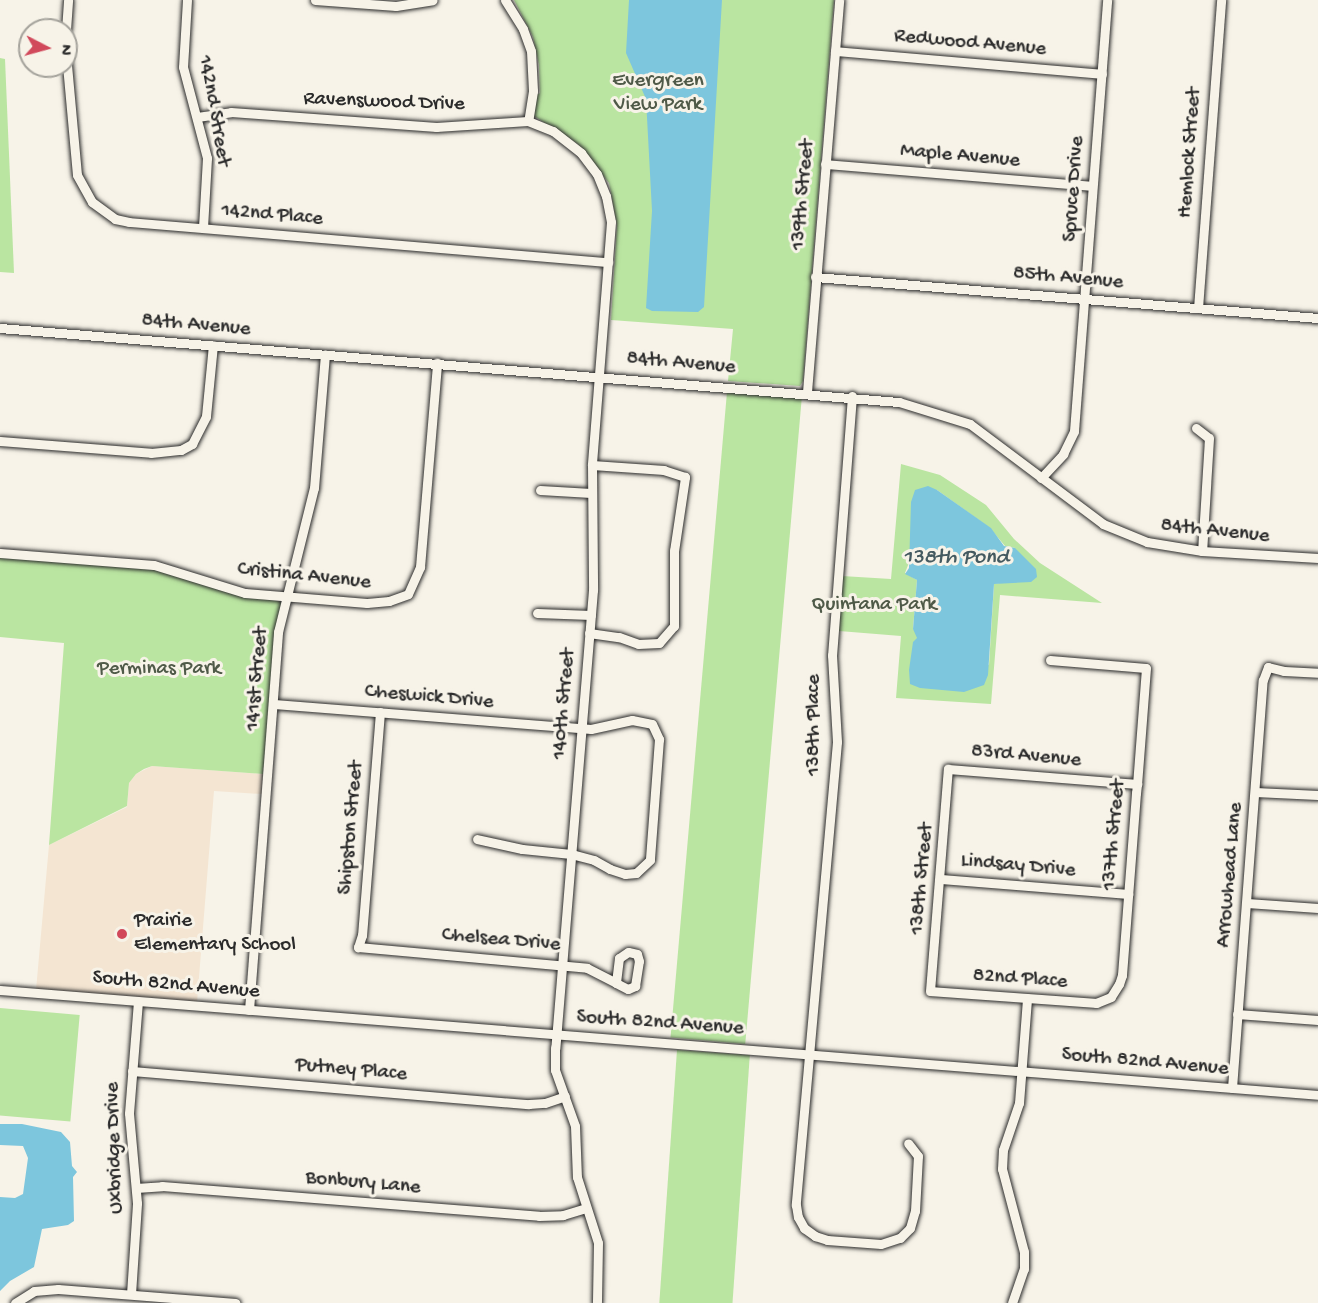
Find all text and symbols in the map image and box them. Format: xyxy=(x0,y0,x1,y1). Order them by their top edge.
north arrow xyxy=(18,18,78,78)
street label: Redwood Avenue xyxy=(893,25,1047,63)
text: N xyxy=(54,44,74,56)
street label: 142nd Street xyxy=(191,54,235,168)
park label: Evergreen View Park xyxy=(612,69,704,119)
street label: Hemlock Street xyxy=(1174,87,1208,219)
street label: Ravenswood Drive xyxy=(303,88,465,118)
street label: Spruce Drive xyxy=(1059,135,1091,243)
street label: 139th Street xyxy=(787,139,821,251)
street label: Maple Avenue xyxy=(899,139,1021,175)
street label: 142nd Place xyxy=(220,199,324,233)
street label: 85th Avenue xyxy=(1012,262,1124,296)
street label: 84th Avenue xyxy=(140,309,252,343)
street label: 84th Avenue xyxy=(625,347,737,381)
street label: 84th Avenue xyxy=(1159,514,1271,550)
water label: 138th Pond xyxy=(903,546,1009,572)
street label: Cristina Avenue xyxy=(236,557,372,597)
park label: Quintana Park xyxy=(811,593,937,619)
street label: 141st Street xyxy=(241,626,275,732)
street label: 140th Street xyxy=(548,648,582,760)
park label: Perminas Park xyxy=(97,657,221,683)
street label: 138th Place xyxy=(802,674,828,776)
street label: Cheswick Drive xyxy=(363,680,495,716)
street label: 83rd Avenue xyxy=(970,740,1082,774)
street label: Shipston Street xyxy=(334,760,370,896)
street label: 137th Street xyxy=(1098,779,1132,891)
street label: Arrowhead Lane xyxy=(1212,801,1250,949)
street label: 138th Street xyxy=(906,822,940,936)
street label: Lindsay Drive xyxy=(960,849,1076,885)
place label: Prairie Elementary School xyxy=(134,909,296,959)
street label: Chelsea Drive xyxy=(441,923,561,959)
marker: Prairie Elementary School xyxy=(115,927,129,941)
street label: 82nd Place xyxy=(972,964,1068,996)
street label: South 82nd Avenue xyxy=(91,966,261,1006)
street label: South 82nd Avenue xyxy=(576,1006,744,1042)
street label: South 82nd Avenue xyxy=(1060,1043,1230,1083)
street label: Putney Place xyxy=(294,1054,408,1088)
street label: Uxbridge Drive xyxy=(101,1082,131,1214)
street label: Bonbury Lane xyxy=(304,1166,422,1202)

